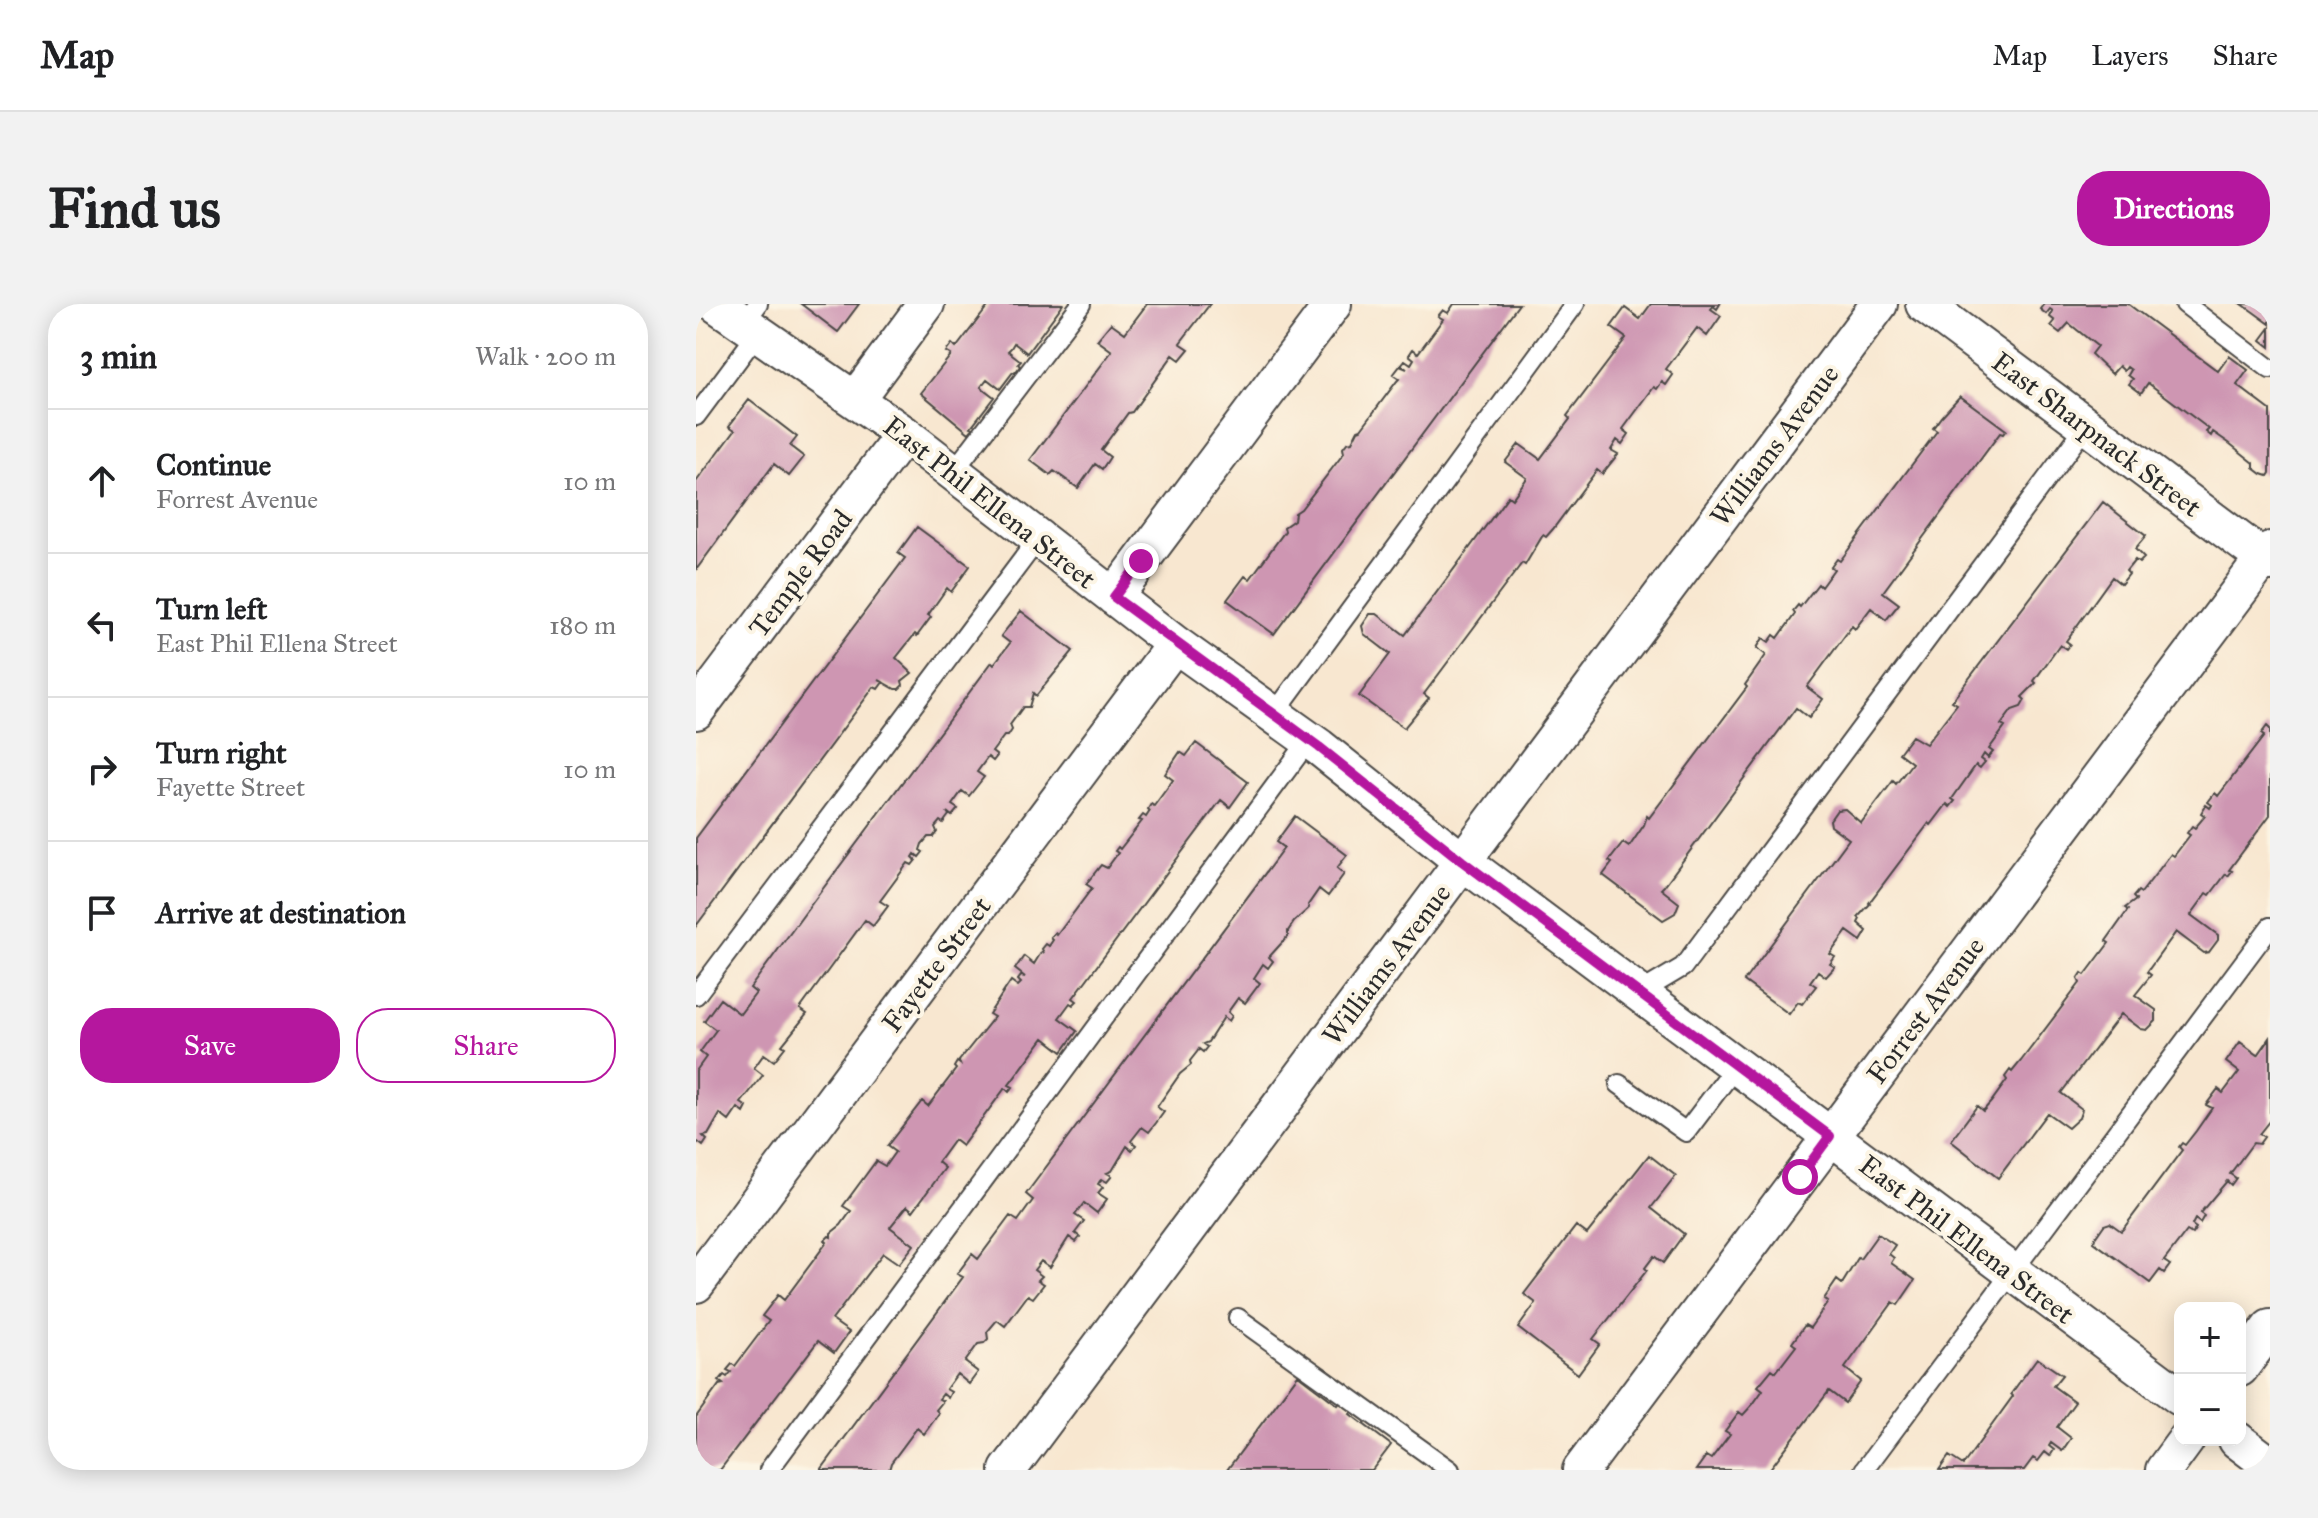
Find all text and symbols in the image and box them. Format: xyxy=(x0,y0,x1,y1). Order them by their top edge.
text: Map xyxy=(40,32,114,78)
text: Map xyxy=(1992,38,2047,73)
text: Layers xyxy=(2091,38,2169,73)
text: Share xyxy=(2213,38,2278,73)
button: Directions xyxy=(2077,171,2270,246)
text: Find us xyxy=(48,174,221,242)
text: 3 min xyxy=(80,336,157,377)
text: Walk · 200 m xyxy=(475,340,616,372)
street label: East Sharpnack Street xyxy=(1985,344,2208,525)
street label: Williams Avenue xyxy=(1702,358,1846,533)
street label: East Phil Ellena Street xyxy=(876,408,1103,596)
text: Continue xyxy=(156,447,271,483)
icon: ahead xyxy=(80,459,124,503)
text: 10 m xyxy=(563,465,616,497)
text: Forrest Avenue xyxy=(156,483,318,515)
street label: Temple Road xyxy=(741,503,860,644)
route end xyxy=(1123,543,1159,579)
text: Turn left xyxy=(156,591,267,627)
icon: left xyxy=(80,603,124,647)
text: 180 m xyxy=(549,609,616,641)
text: East Phil Ellena Street xyxy=(156,627,398,659)
text: Turn right xyxy=(156,735,287,771)
icon: right xyxy=(80,747,124,791)
text: 10 m xyxy=(563,753,616,785)
text: Fayette Street xyxy=(156,771,305,803)
street label: Williams Avenue xyxy=(1314,877,1458,1052)
street label: Fayette Street xyxy=(874,890,999,1039)
icon: arrive xyxy=(80,891,124,935)
text: Arrive at destination xyxy=(156,895,406,931)
street label: Forrest Avenue xyxy=(1859,930,1992,1091)
button: Save xyxy=(80,1008,340,1083)
button: Share xyxy=(356,1008,616,1083)
street label: East Phil Ellena Street xyxy=(1852,1147,2081,1332)
route start xyxy=(1782,1159,1818,1195)
map controls xyxy=(2174,1302,2246,1446)
button: + xyxy=(2174,1302,2246,1374)
button: − xyxy=(2174,1374,2246,1446)

